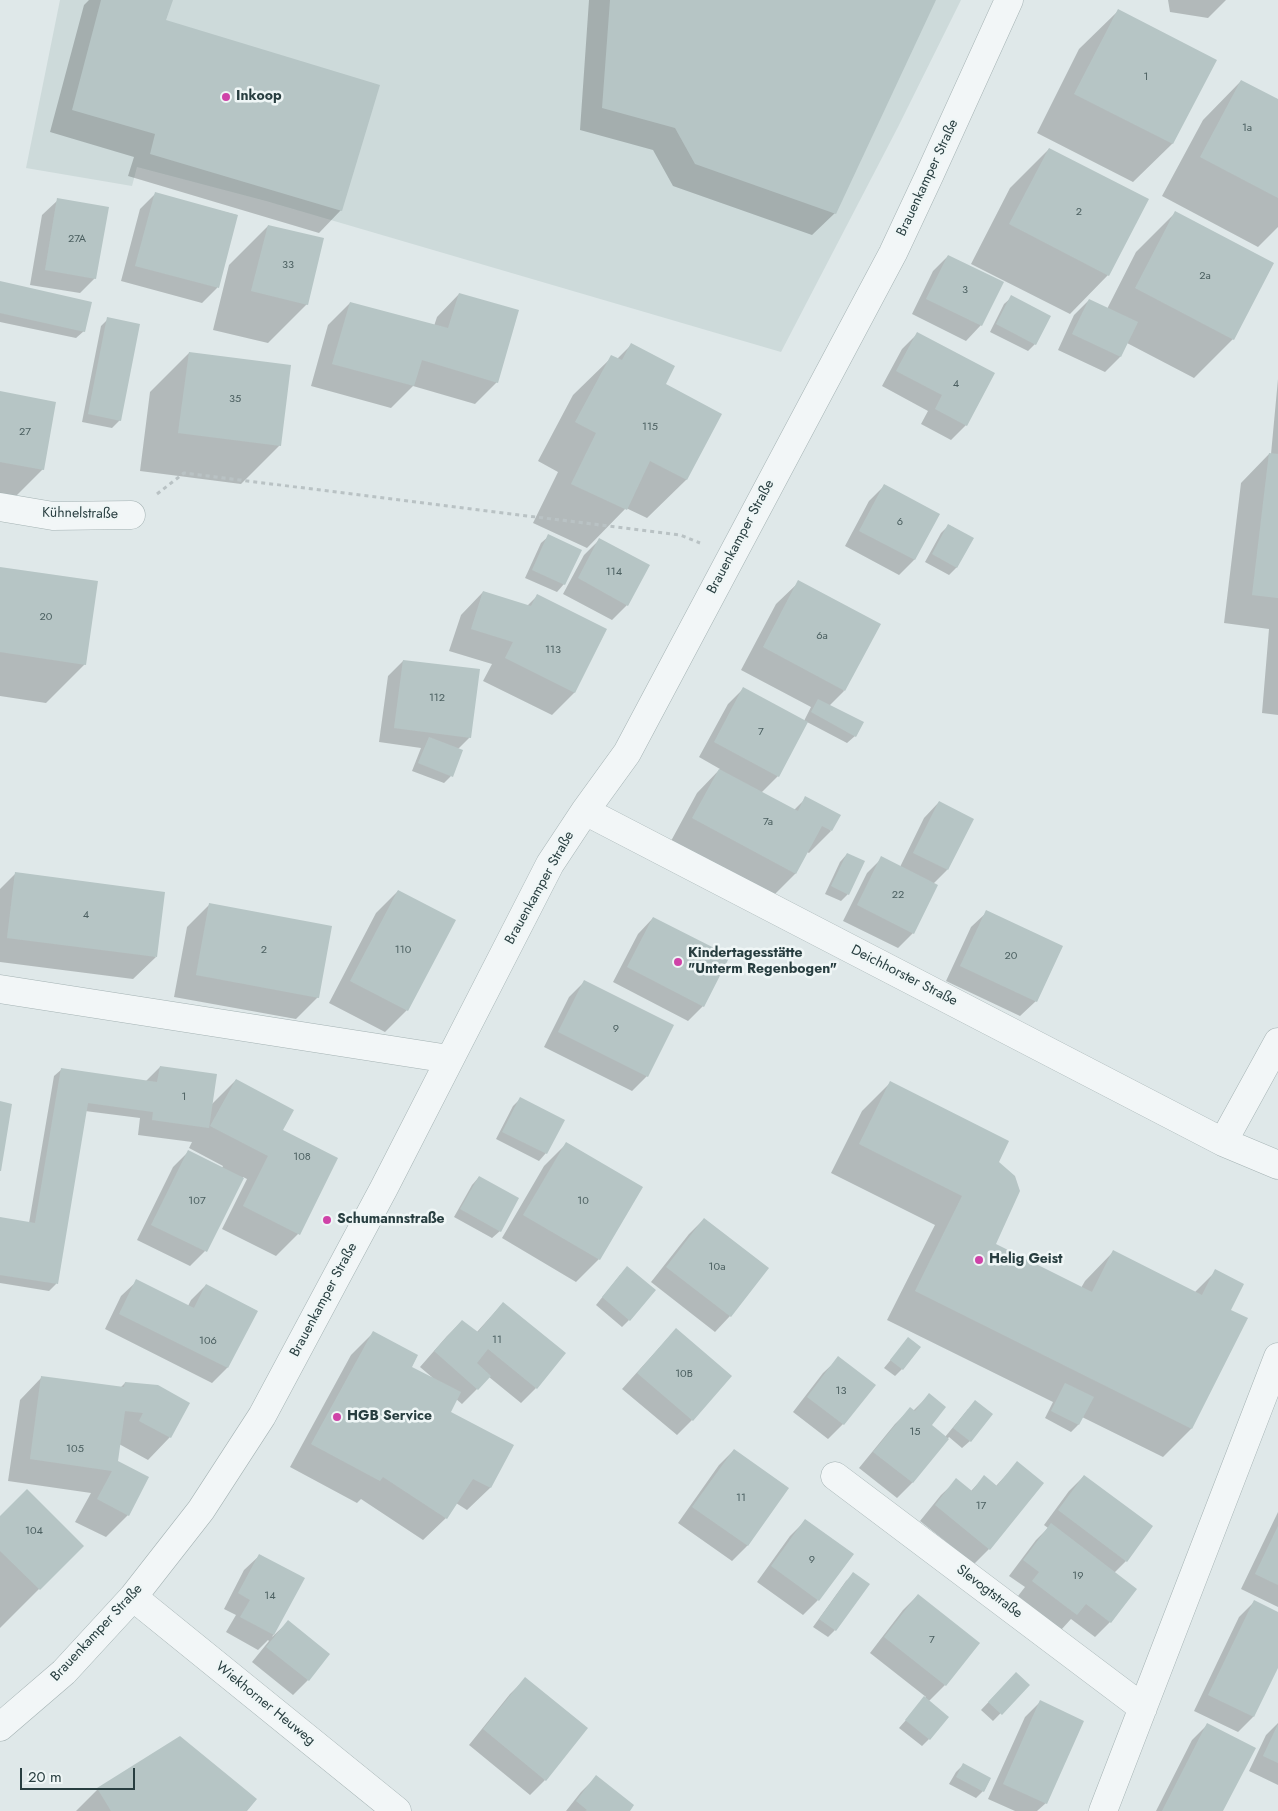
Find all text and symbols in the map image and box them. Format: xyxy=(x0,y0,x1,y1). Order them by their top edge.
house number: 1 xyxy=(1144,70,1148,84)
place label: Inkoop xyxy=(236,89,282,105)
marker: Inkoop xyxy=(220,91,232,103)
street label: Brauenkamper Straße xyxy=(894,117,962,239)
house number: 1a xyxy=(1242,121,1252,135)
house number: 2 xyxy=(1076,205,1082,219)
house number: 27A xyxy=(68,232,86,246)
house number: 33 xyxy=(282,258,294,272)
house number: 2a xyxy=(1199,269,1211,283)
house number: 3 xyxy=(962,283,968,297)
house number: 4 xyxy=(953,377,959,391)
house number: 35 xyxy=(229,392,241,406)
house number: 115 xyxy=(642,420,658,434)
house number: 27 xyxy=(19,425,31,439)
street label: Brauenkamper Straße xyxy=(704,477,778,597)
street label: Kühnelstraße xyxy=(42,505,118,523)
house number: 6 xyxy=(897,515,903,529)
house number: 114 xyxy=(606,565,622,579)
house number: 20 xyxy=(40,610,52,624)
house number: 6a xyxy=(816,629,828,643)
house number: 113 xyxy=(545,643,561,657)
house number: 112 xyxy=(429,691,445,705)
house number: 7 xyxy=(758,725,764,739)
house number: 7a xyxy=(763,815,773,829)
street label: Brauenkamper Straße xyxy=(502,828,578,948)
house number: 22 xyxy=(892,888,904,902)
house number: 4 xyxy=(83,908,89,922)
street label: Deichhorster Straße xyxy=(848,942,960,1010)
house number: 2 xyxy=(261,943,267,957)
house number: 110 xyxy=(395,943,411,957)
place label: Kindertagesstätte "Unterm Regenbogen" xyxy=(688,946,837,979)
house number: 20 xyxy=(1005,949,1017,963)
marker: Kindertagesstätte "Unterm Regenbogen" xyxy=(672,956,684,968)
house number: 9 xyxy=(613,1022,619,1036)
house number: 1 xyxy=(182,1090,186,1104)
house number: 108 xyxy=(293,1150,311,1164)
house number: 107 xyxy=(188,1194,206,1208)
house number: 10 xyxy=(577,1194,589,1208)
place label: Schumannstraße xyxy=(337,1212,444,1228)
marker: Schumannstraße xyxy=(321,1214,333,1226)
street label: Brauenkamper Straße xyxy=(287,1240,361,1360)
place label: Helig Geist xyxy=(989,1252,1063,1268)
marker: Helig Geist xyxy=(973,1254,985,1266)
house number: 10a xyxy=(709,1260,725,1274)
house number: 11 xyxy=(492,1333,502,1347)
house number: 106 xyxy=(199,1334,217,1348)
house number: 10B xyxy=(675,1367,693,1381)
house number: 13 xyxy=(836,1384,846,1398)
place label: HGB Service xyxy=(347,1409,432,1425)
marker: HGB Service xyxy=(331,1411,343,1423)
house number: 15 xyxy=(909,1425,921,1439)
house number: 105 xyxy=(66,1442,84,1456)
house number: 11 xyxy=(736,1491,746,1505)
house number: 17 xyxy=(976,1499,986,1513)
house number: 104 xyxy=(25,1524,43,1538)
house number: 9 xyxy=(809,1553,815,1567)
street label: Slevogtstraße xyxy=(953,1562,1025,1622)
house number: 19 xyxy=(1072,1569,1084,1583)
street label: Brauenkamper Straße xyxy=(48,1581,146,1685)
house number: 14 xyxy=(264,1589,276,1603)
house number: 7 xyxy=(929,1633,935,1647)
street label: Wiekhorner Heuweg xyxy=(212,1659,318,1749)
scale bar xyxy=(22,1758,138,1790)
text: 20 m xyxy=(28,1766,62,1788)

